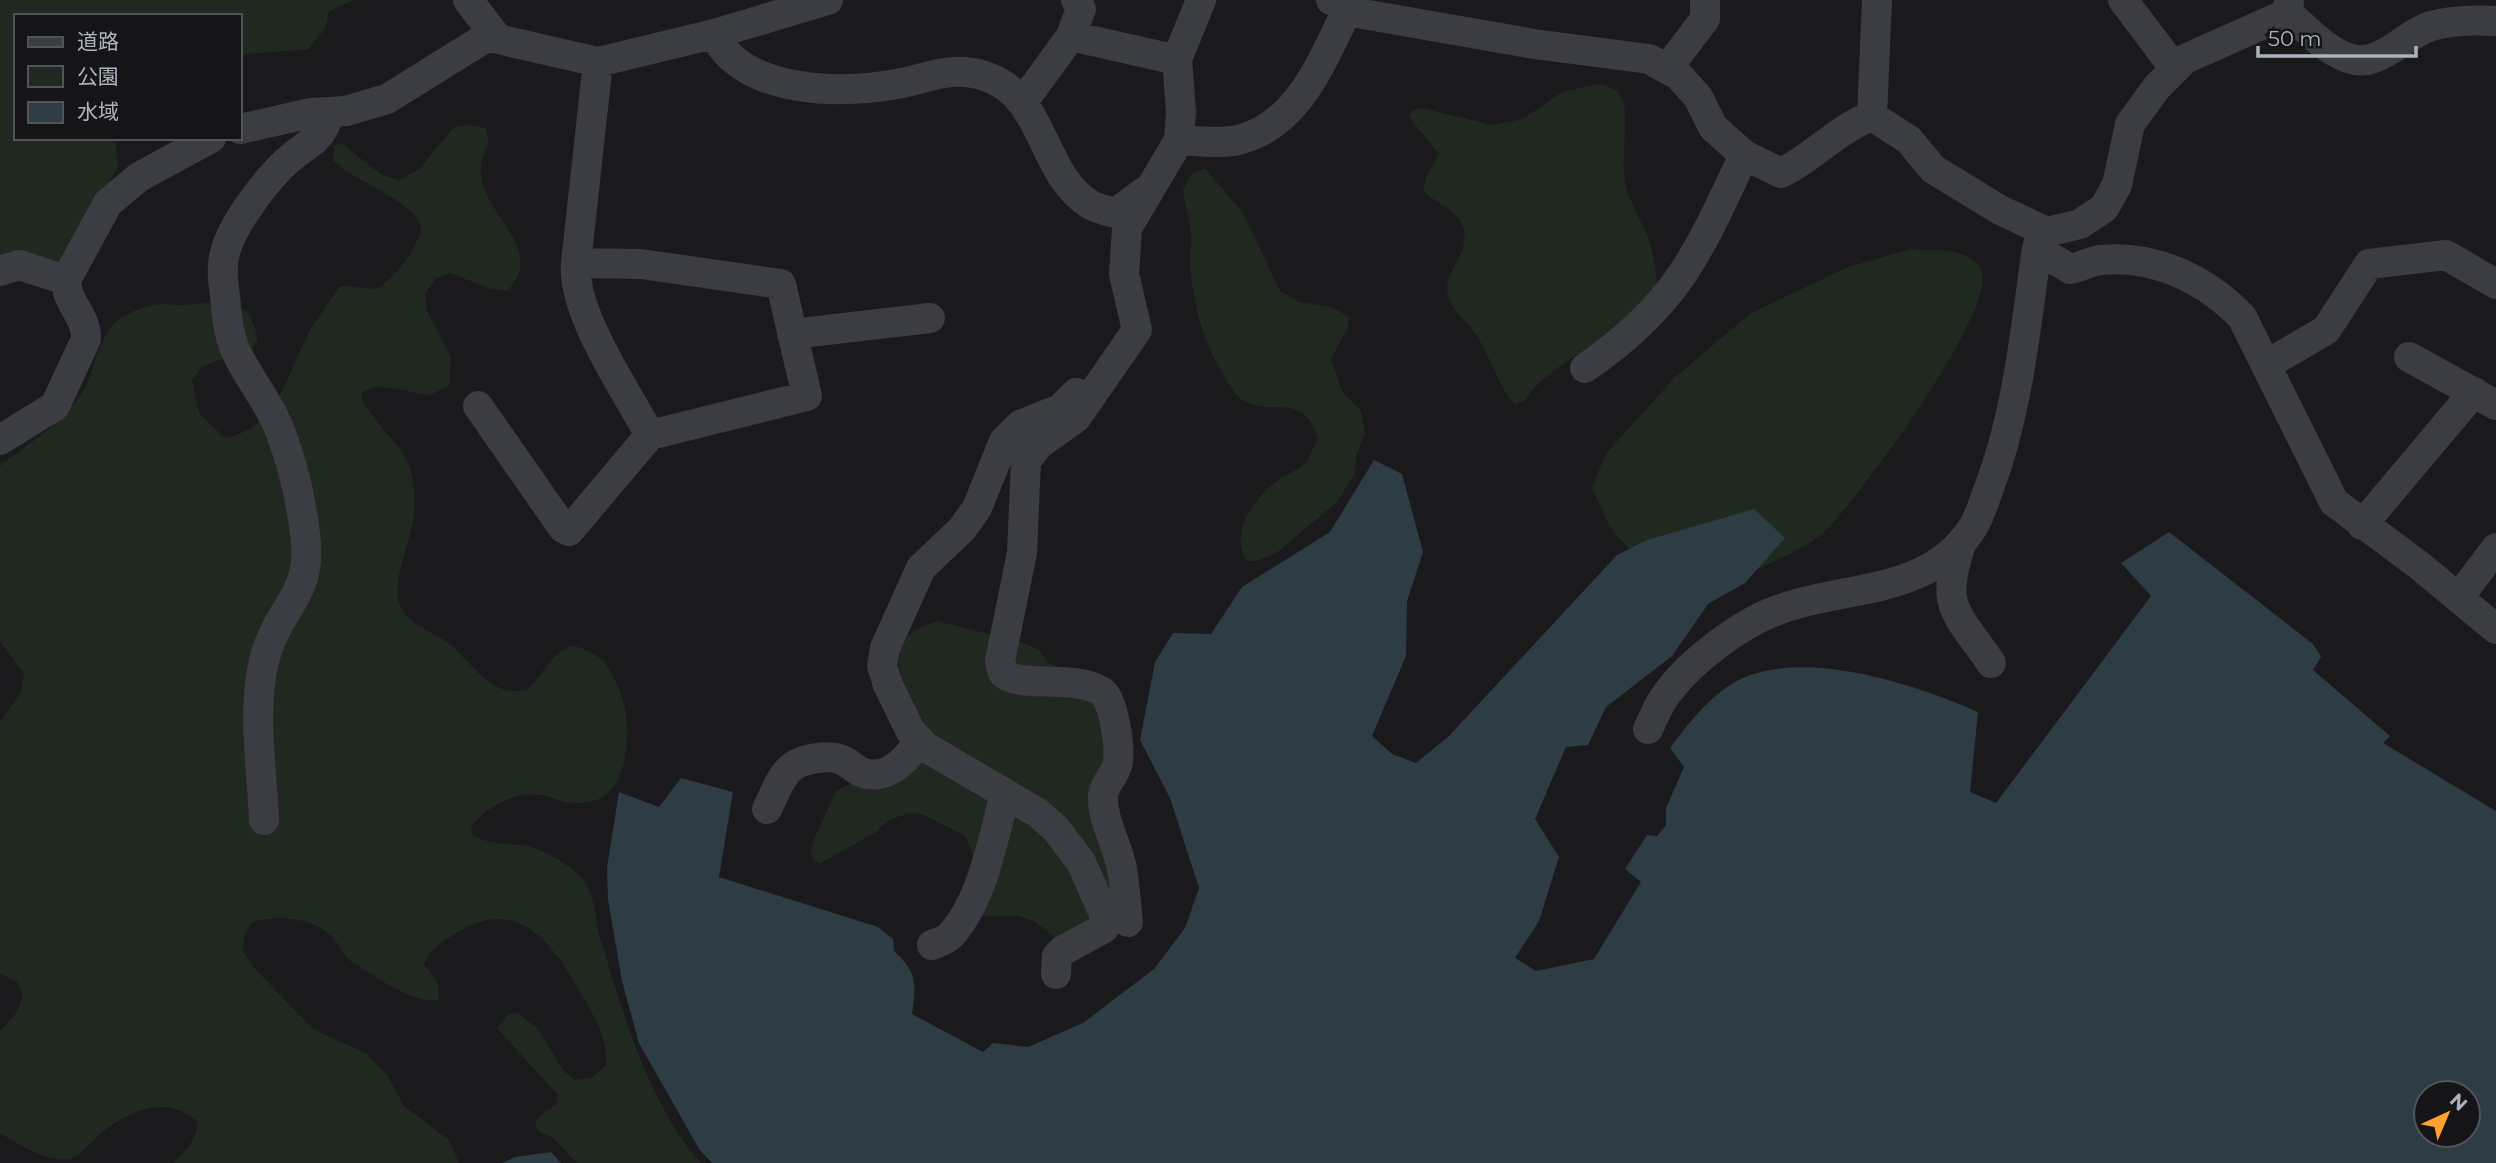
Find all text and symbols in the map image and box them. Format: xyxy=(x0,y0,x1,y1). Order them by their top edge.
legend xyxy=(14,14,242,140)
scale bar xyxy=(2258,14,2416,58)
text: 50 m xyxy=(2268,26,2322,51)
text: 道路 xyxy=(77,29,119,54)
text: 公園 xyxy=(77,64,119,89)
text: 水域 xyxy=(77,99,119,124)
north arrow xyxy=(2412,1079,2482,1149)
text: N xyxy=(2445,1089,2472,1116)

